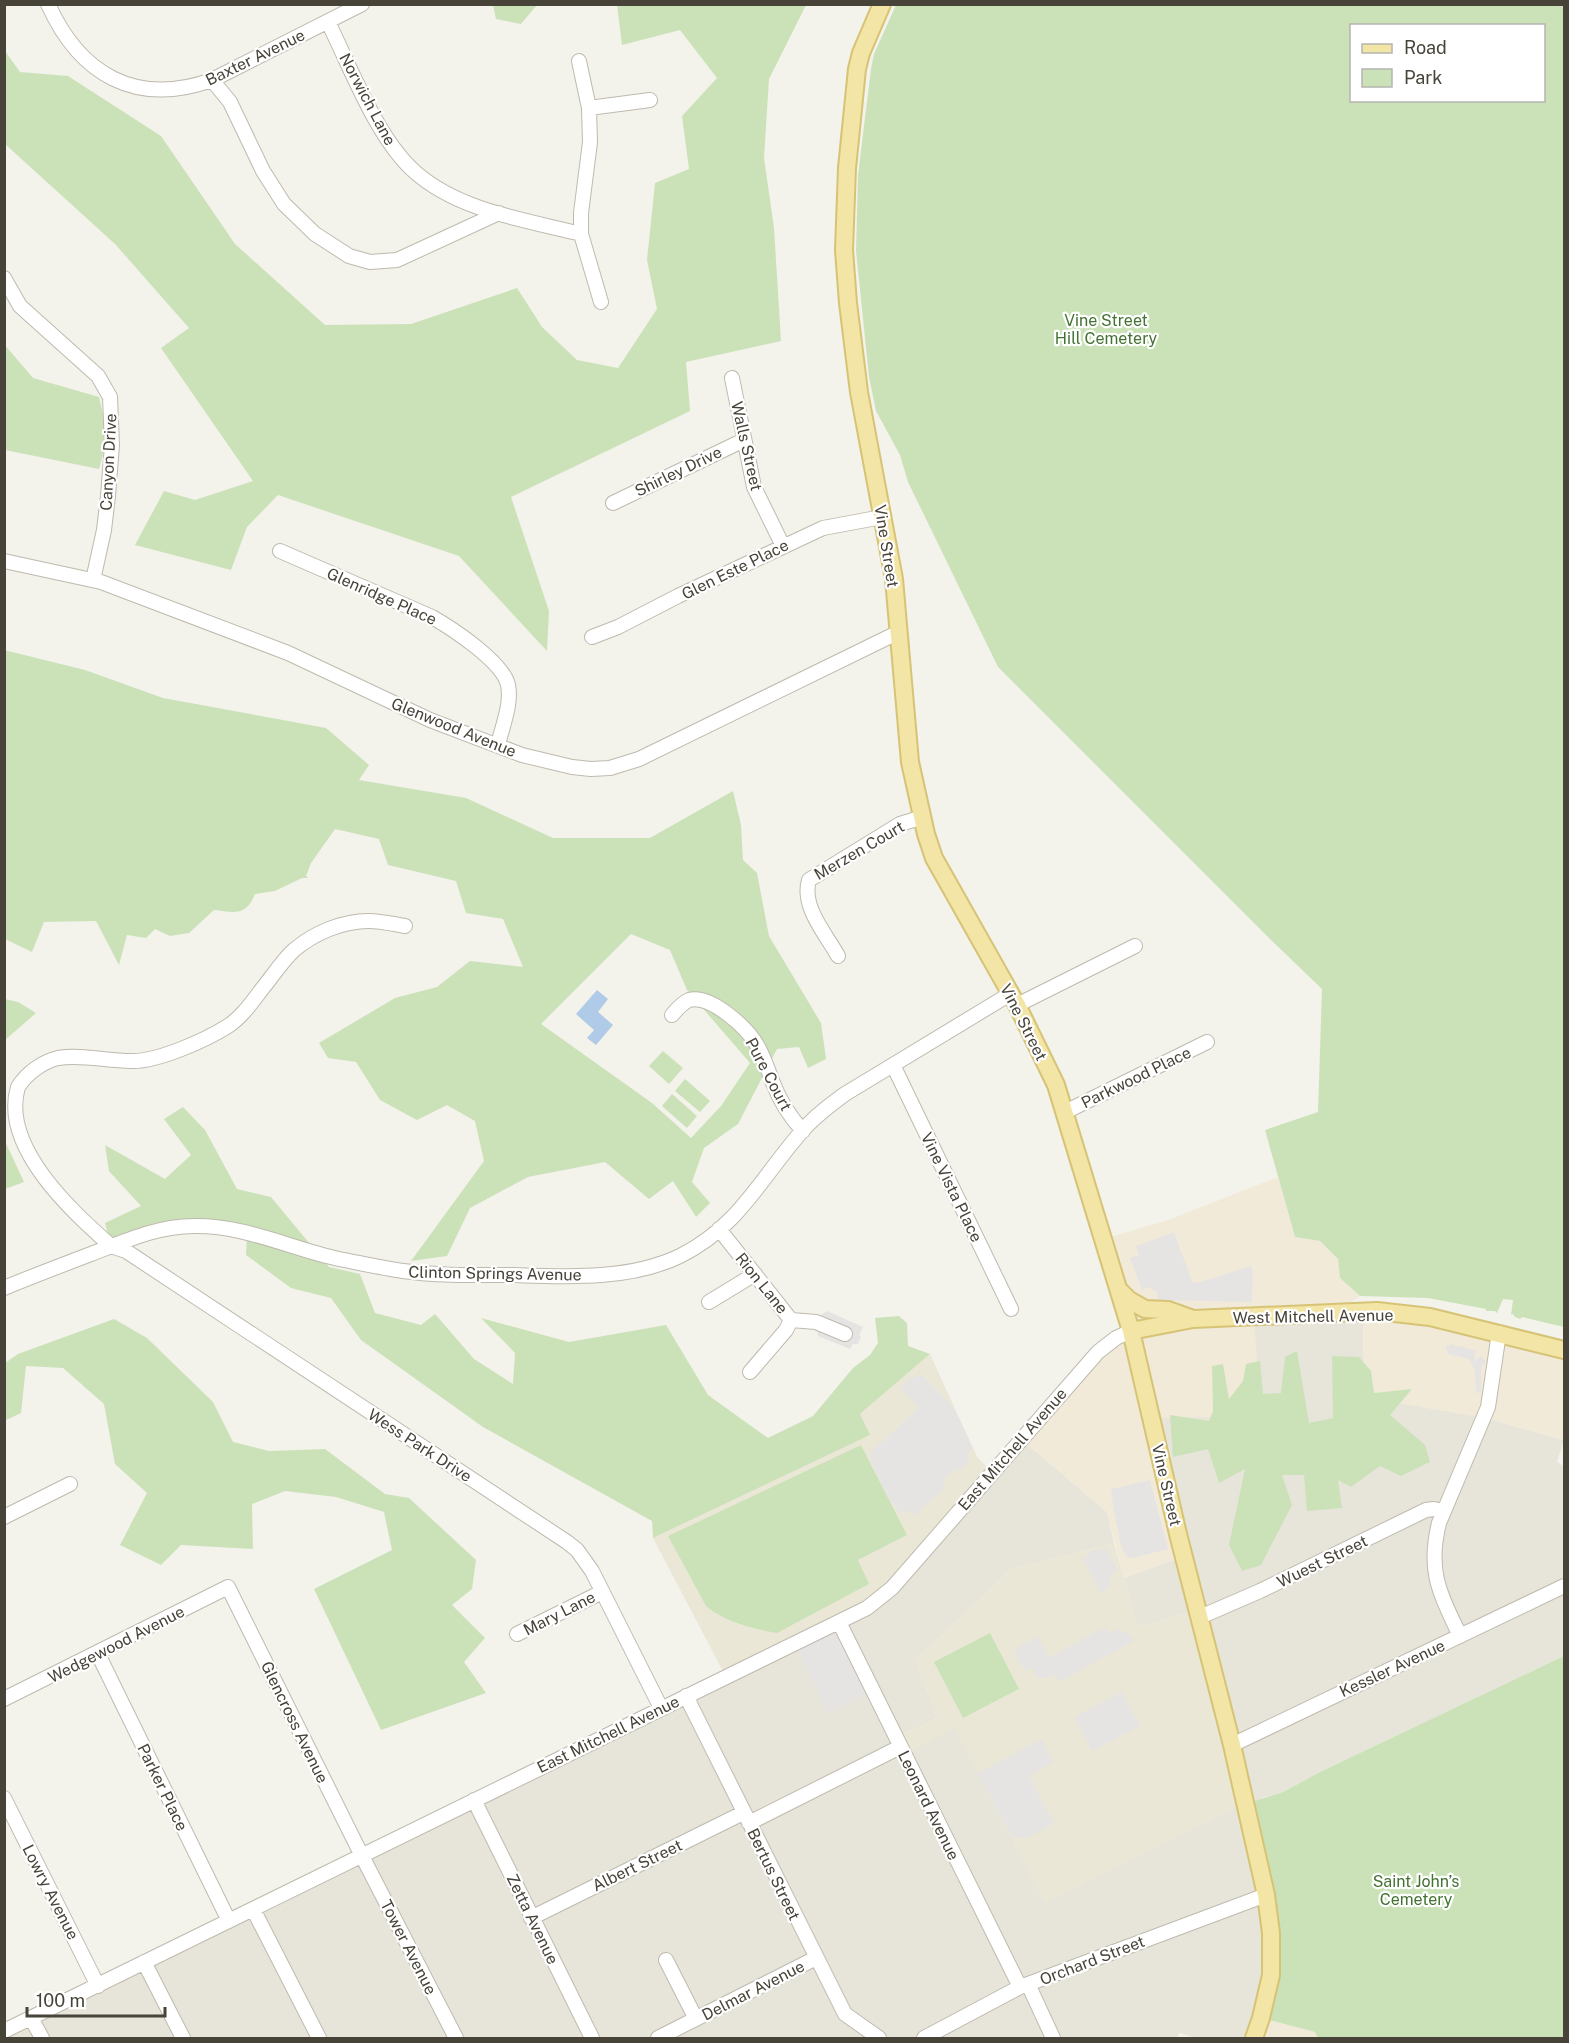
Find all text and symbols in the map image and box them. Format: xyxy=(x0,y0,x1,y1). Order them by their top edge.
legend xyxy=(1350,24,1545,102)
street label: Baxter Avenue xyxy=(202,25,308,90)
text: Road xyxy=(1404,37,1447,58)
street label: Norwich Lane xyxy=(335,50,400,149)
text: Park xyxy=(1404,67,1442,88)
park label: Vine Street Hill Cemetery xyxy=(1055,311,1158,348)
street label: Walls Street xyxy=(727,399,766,493)
street label: Canyon Drive xyxy=(96,413,121,511)
street label: Shirley Drive xyxy=(632,442,725,501)
street label: Vine Street xyxy=(871,503,902,589)
street label: Glen Este Place xyxy=(679,535,792,604)
street label: Glenridge Place xyxy=(324,564,440,629)
street label: Glenwood Avenue xyxy=(389,694,519,761)
street label: Merzen Court xyxy=(811,817,908,884)
street label: Vine Street xyxy=(996,981,1051,1064)
street label: Pure Court xyxy=(741,1034,796,1114)
street label: Parkwood Place xyxy=(1078,1043,1194,1112)
street label: Vine Vista Place xyxy=(917,1129,986,1245)
street label: Rion Lane xyxy=(731,1249,792,1318)
street label: Clinton Springs Avenue xyxy=(408,1262,582,1285)
street label: West Mitchell Avenue xyxy=(1232,1306,1394,1327)
street label: East Mitchell Avenue xyxy=(954,1384,1071,1514)
street label: Wess Park Drive xyxy=(364,1405,475,1486)
street label: Vine Street xyxy=(1148,1442,1185,1528)
street label: Wuest Street xyxy=(1274,1531,1371,1592)
street label: Mary Lane xyxy=(520,1587,598,1640)
street label: Wedgewood Avenue xyxy=(45,1602,188,1687)
street label: Kessler Avenue xyxy=(1336,1636,1448,1701)
street label: Glencross Avenue xyxy=(257,1658,332,1786)
street label: East Mitchell Avenue xyxy=(534,1692,682,1777)
street label: Parker Place xyxy=(133,1741,192,1834)
street label: Leonard Avenue xyxy=(894,1747,963,1863)
street label: Bertus Street xyxy=(743,1825,804,1923)
street label: Albert Street xyxy=(589,1836,685,1895)
street label: Lowry Avenue xyxy=(18,1842,83,1943)
street label: Zetta Avenue xyxy=(503,1871,563,1967)
park label: Saint John’s Cemetery xyxy=(1373,1872,1459,1909)
street label: Tower Avenue xyxy=(377,1897,441,1998)
street label: Orchard Street xyxy=(1037,1932,1147,1989)
street label: Delmar Avenue xyxy=(699,1956,808,2024)
scale bar xyxy=(27,1980,165,2018)
text: 100 m xyxy=(36,1990,85,2011)

